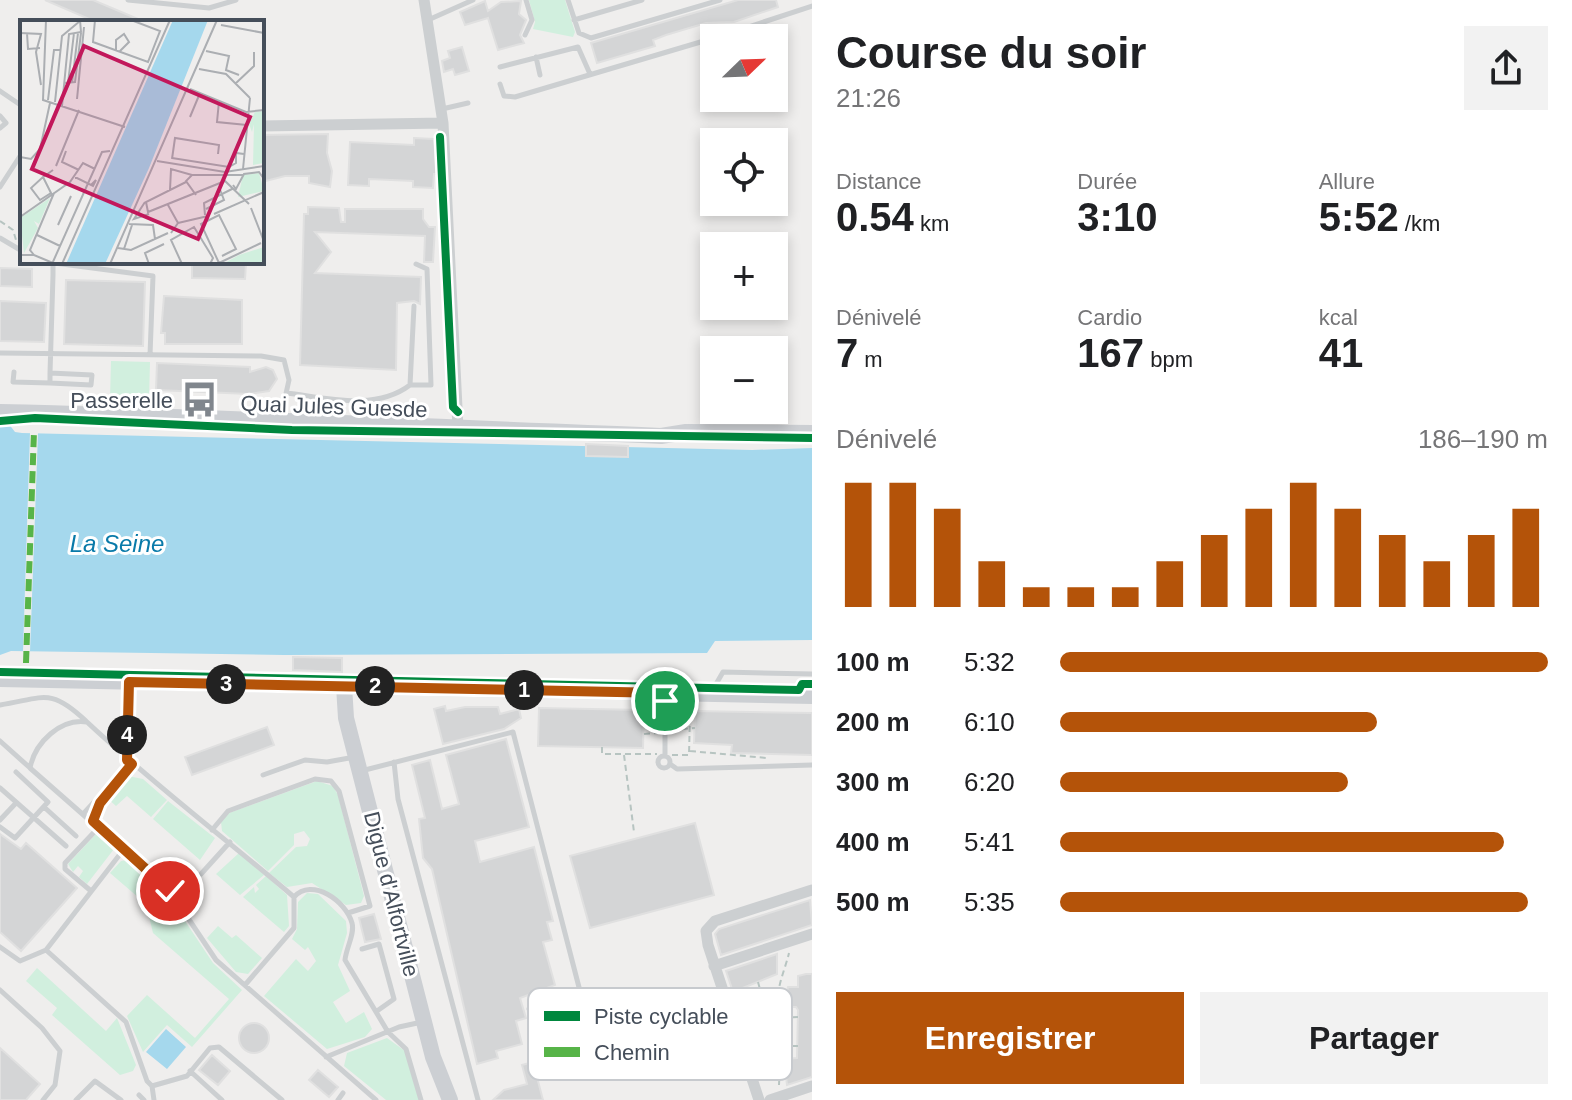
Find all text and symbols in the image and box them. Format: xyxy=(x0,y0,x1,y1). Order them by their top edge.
inset map xyxy=(20,20,264,264)
north arrow xyxy=(700,24,788,112)
map controls xyxy=(700,24,788,424)
button: share xyxy=(1464,26,1548,110)
text: Course du soir xyxy=(836,28,1147,77)
text: 21:26 xyxy=(836,83,901,113)
button: locate xyxy=(700,128,788,216)
text: Distance xyxy=(836,169,922,194)
text: Durée xyxy=(1077,169,1137,194)
text: Allure xyxy=(1319,169,1375,194)
text: 0.54 xyxy=(836,195,914,239)
text: 3:10 xyxy=(1077,195,1157,239)
text: 5:52 xyxy=(1319,195,1399,239)
text: km xyxy=(914,211,949,236)
text: /km xyxy=(1399,211,1440,236)
button: + xyxy=(700,232,788,320)
text: Dénivelé xyxy=(836,305,922,330)
text: Cardio xyxy=(1077,305,1142,330)
text: kcal xyxy=(1319,305,1358,330)
text: 7 xyxy=(836,331,858,375)
text: 167 xyxy=(1077,331,1144,375)
text: 41 xyxy=(1319,331,1363,375)
button: − xyxy=(700,336,788,424)
text: m xyxy=(858,347,883,372)
text: bpm xyxy=(1144,347,1193,372)
bus stop icon: Passerelle xyxy=(180,381,218,419)
place label: Passerelle xyxy=(70,388,173,413)
street label: Quai Jules Guesde xyxy=(240,391,428,422)
text: Dénivelé xyxy=(836,424,937,454)
text: 186–190 m xyxy=(1418,424,1548,454)
water label: La Seine xyxy=(70,530,164,557)
text: 100 m xyxy=(836,647,910,677)
text: 5:32 xyxy=(964,647,1015,677)
pin: 3 xyxy=(206,664,246,704)
pin: 2 xyxy=(355,666,395,706)
pin xyxy=(631,667,699,735)
pin: 1 xyxy=(504,670,544,710)
text: 3 xyxy=(220,671,232,696)
text: 2 xyxy=(369,673,381,698)
text: 1 xyxy=(518,677,530,702)
icon: arrive xyxy=(643,679,687,723)
text: 200 m xyxy=(836,707,910,737)
text: 6:10 xyxy=(964,707,1015,737)
pin: 4 xyxy=(107,715,147,755)
text: 4 xyxy=(121,722,133,747)
text: 300 m xyxy=(836,767,910,797)
text: 6:20 xyxy=(964,767,1015,797)
street label: Digue d'Alfortville xyxy=(359,809,424,979)
text: 400 m xyxy=(836,827,910,857)
text: 5:41 xyxy=(964,827,1015,857)
pin xyxy=(136,857,204,925)
icon: check xyxy=(148,869,192,913)
text: 500 m xyxy=(836,887,910,917)
text: 5:35 xyxy=(964,887,1015,917)
legend xyxy=(528,988,792,1080)
button: Enregistrer xyxy=(836,992,1184,1084)
button: Partager xyxy=(1200,992,1548,1084)
text: Piste cyclable xyxy=(594,1004,729,1029)
text: Chemin xyxy=(594,1040,670,1065)

